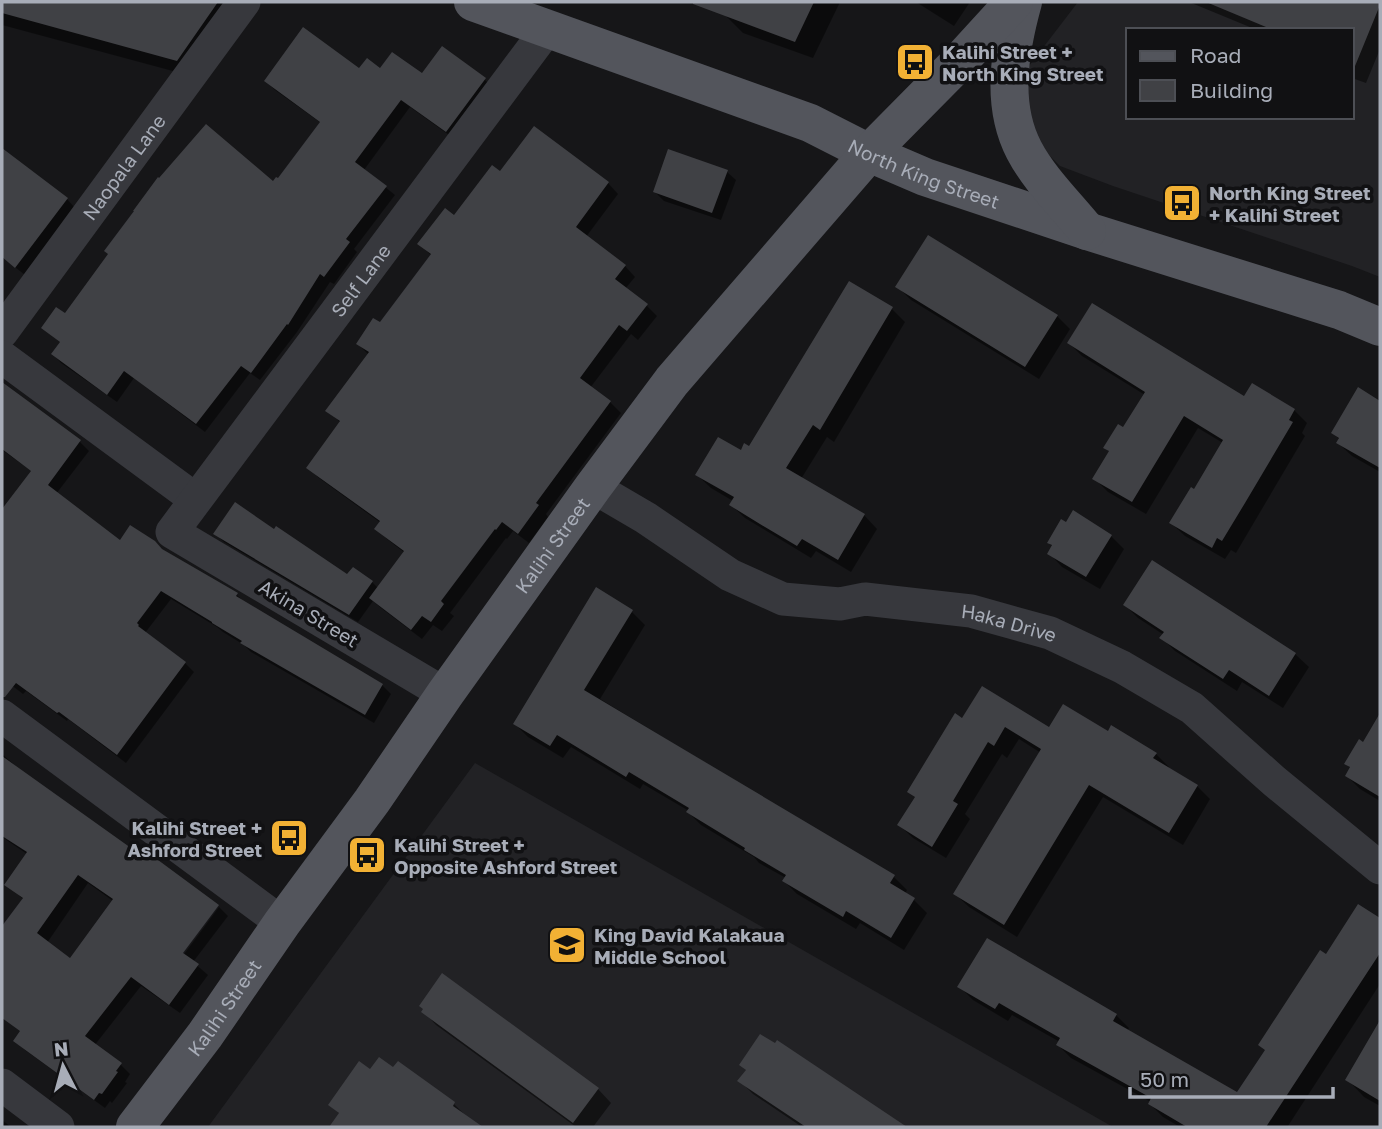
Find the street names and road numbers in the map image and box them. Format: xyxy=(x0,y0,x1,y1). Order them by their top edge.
street label: Naopala Lane xyxy=(77,109,170,224)
street label: North King Street xyxy=(845,133,1003,213)
street label: Self Lane xyxy=(325,239,395,321)
street label: Kalihi Street xyxy=(510,492,594,597)
street label: Akina Street xyxy=(255,574,363,652)
street label: Haka Drive xyxy=(960,598,1061,646)
street label: Kalihi Street xyxy=(182,955,265,1060)

